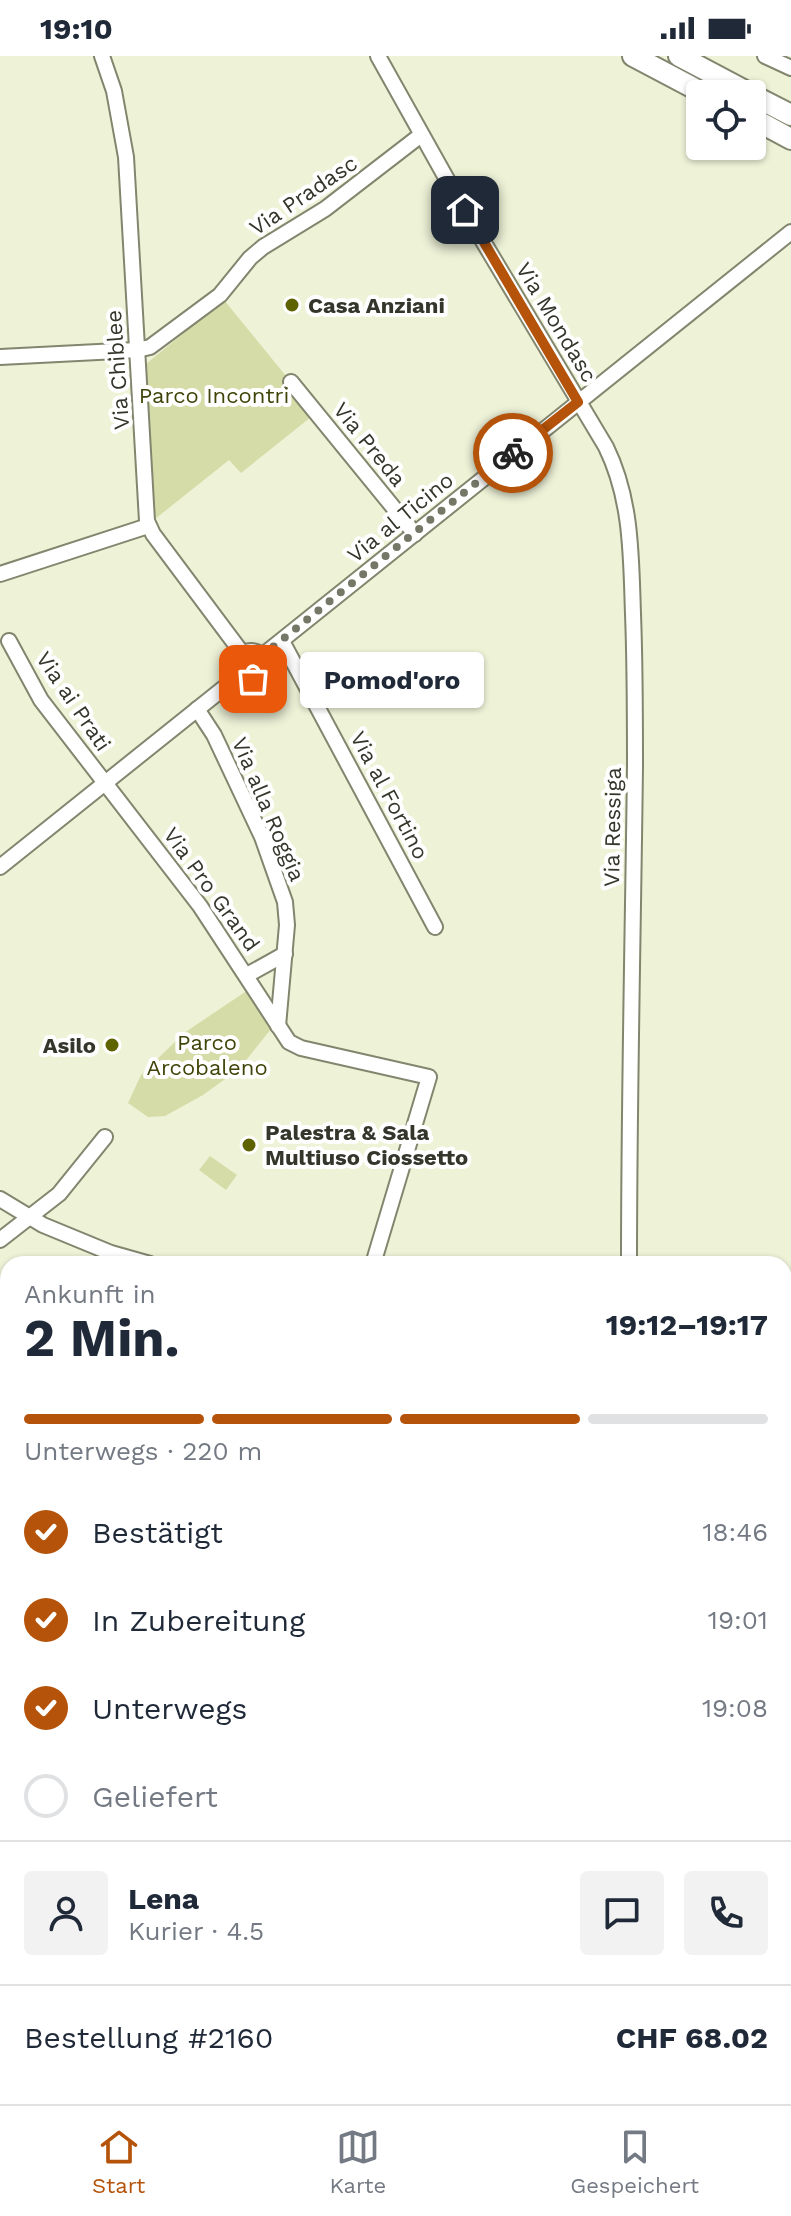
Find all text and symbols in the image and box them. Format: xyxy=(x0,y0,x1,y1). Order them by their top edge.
text: 19:10 xyxy=(40,11,113,46)
map controls xyxy=(686,80,766,160)
button: locate xyxy=(686,80,766,160)
street label: Via Pradasc xyxy=(245,150,362,241)
pin xyxy=(431,176,499,244)
icon: home xyxy=(443,188,487,232)
street label: Via Mondasc xyxy=(511,258,602,387)
place label: Casa Anziani xyxy=(308,293,445,318)
marker: Casa Anziani xyxy=(283,296,301,314)
street label: Via Chiblee xyxy=(101,309,134,431)
park label: Parco Incontri xyxy=(139,383,289,408)
street label: Via Preda xyxy=(328,397,411,491)
courier xyxy=(473,413,553,493)
icon: bike xyxy=(491,431,535,475)
street label: Via al Ticino xyxy=(342,467,458,568)
pin xyxy=(219,645,287,713)
street label: Via ai Prati xyxy=(31,647,116,756)
callout: Pomod'oro xyxy=(301,651,485,707)
icon: bag xyxy=(231,657,275,701)
text: Pomod'oro xyxy=(324,665,460,695)
street label: Via al Fortino xyxy=(345,727,434,863)
street label: Via alla Roggia xyxy=(227,733,310,885)
street label: Via Ressiga xyxy=(599,767,626,887)
street label: Via Pro Grand xyxy=(158,823,265,956)
park label: Parco Arcobaleno xyxy=(146,1030,268,1080)
place label: Asilo xyxy=(43,1033,96,1058)
marker: Asilo xyxy=(103,1036,121,1054)
place label: Palestra & Sala Multiuso Ciossetto xyxy=(265,1120,468,1170)
marker: Palestra & Sala Multiuso Ciossetto xyxy=(240,1136,258,1154)
text: Ankunft in xyxy=(24,1279,156,1309)
text: 19:12–19:17 xyxy=(606,1307,768,1342)
text: 2 Min. xyxy=(24,1308,180,1369)
text: Unterwegs · 220 m xyxy=(24,1436,262,1466)
icon: check xyxy=(24,1510,68,1554)
text: Bestätigt xyxy=(92,1515,223,1550)
text: 18:46 xyxy=(702,1517,768,1547)
icon: check xyxy=(24,1598,68,1642)
text: In Zubereitung xyxy=(92,1603,305,1638)
text: 19:01 xyxy=(708,1605,768,1635)
icon: check xyxy=(24,1686,68,1730)
text: Unterwegs xyxy=(92,1691,247,1726)
text: 19:08 xyxy=(702,1693,768,1723)
text: Geliefert xyxy=(92,1779,218,1814)
button: person xyxy=(24,1871,108,1955)
button: chat xyxy=(580,1871,664,1955)
button: phone xyxy=(684,1871,768,1955)
text: Lena xyxy=(128,1881,199,1916)
text: Kurier · 4.5 xyxy=(128,1916,264,1946)
text: Bestellung #2160 xyxy=(24,2020,273,2055)
text: CHF 68.02 xyxy=(616,2020,768,2055)
tab: Start xyxy=(92,2125,145,2198)
tab: Karte xyxy=(329,2125,386,2198)
tab: Gespeichert xyxy=(570,2125,699,2198)

